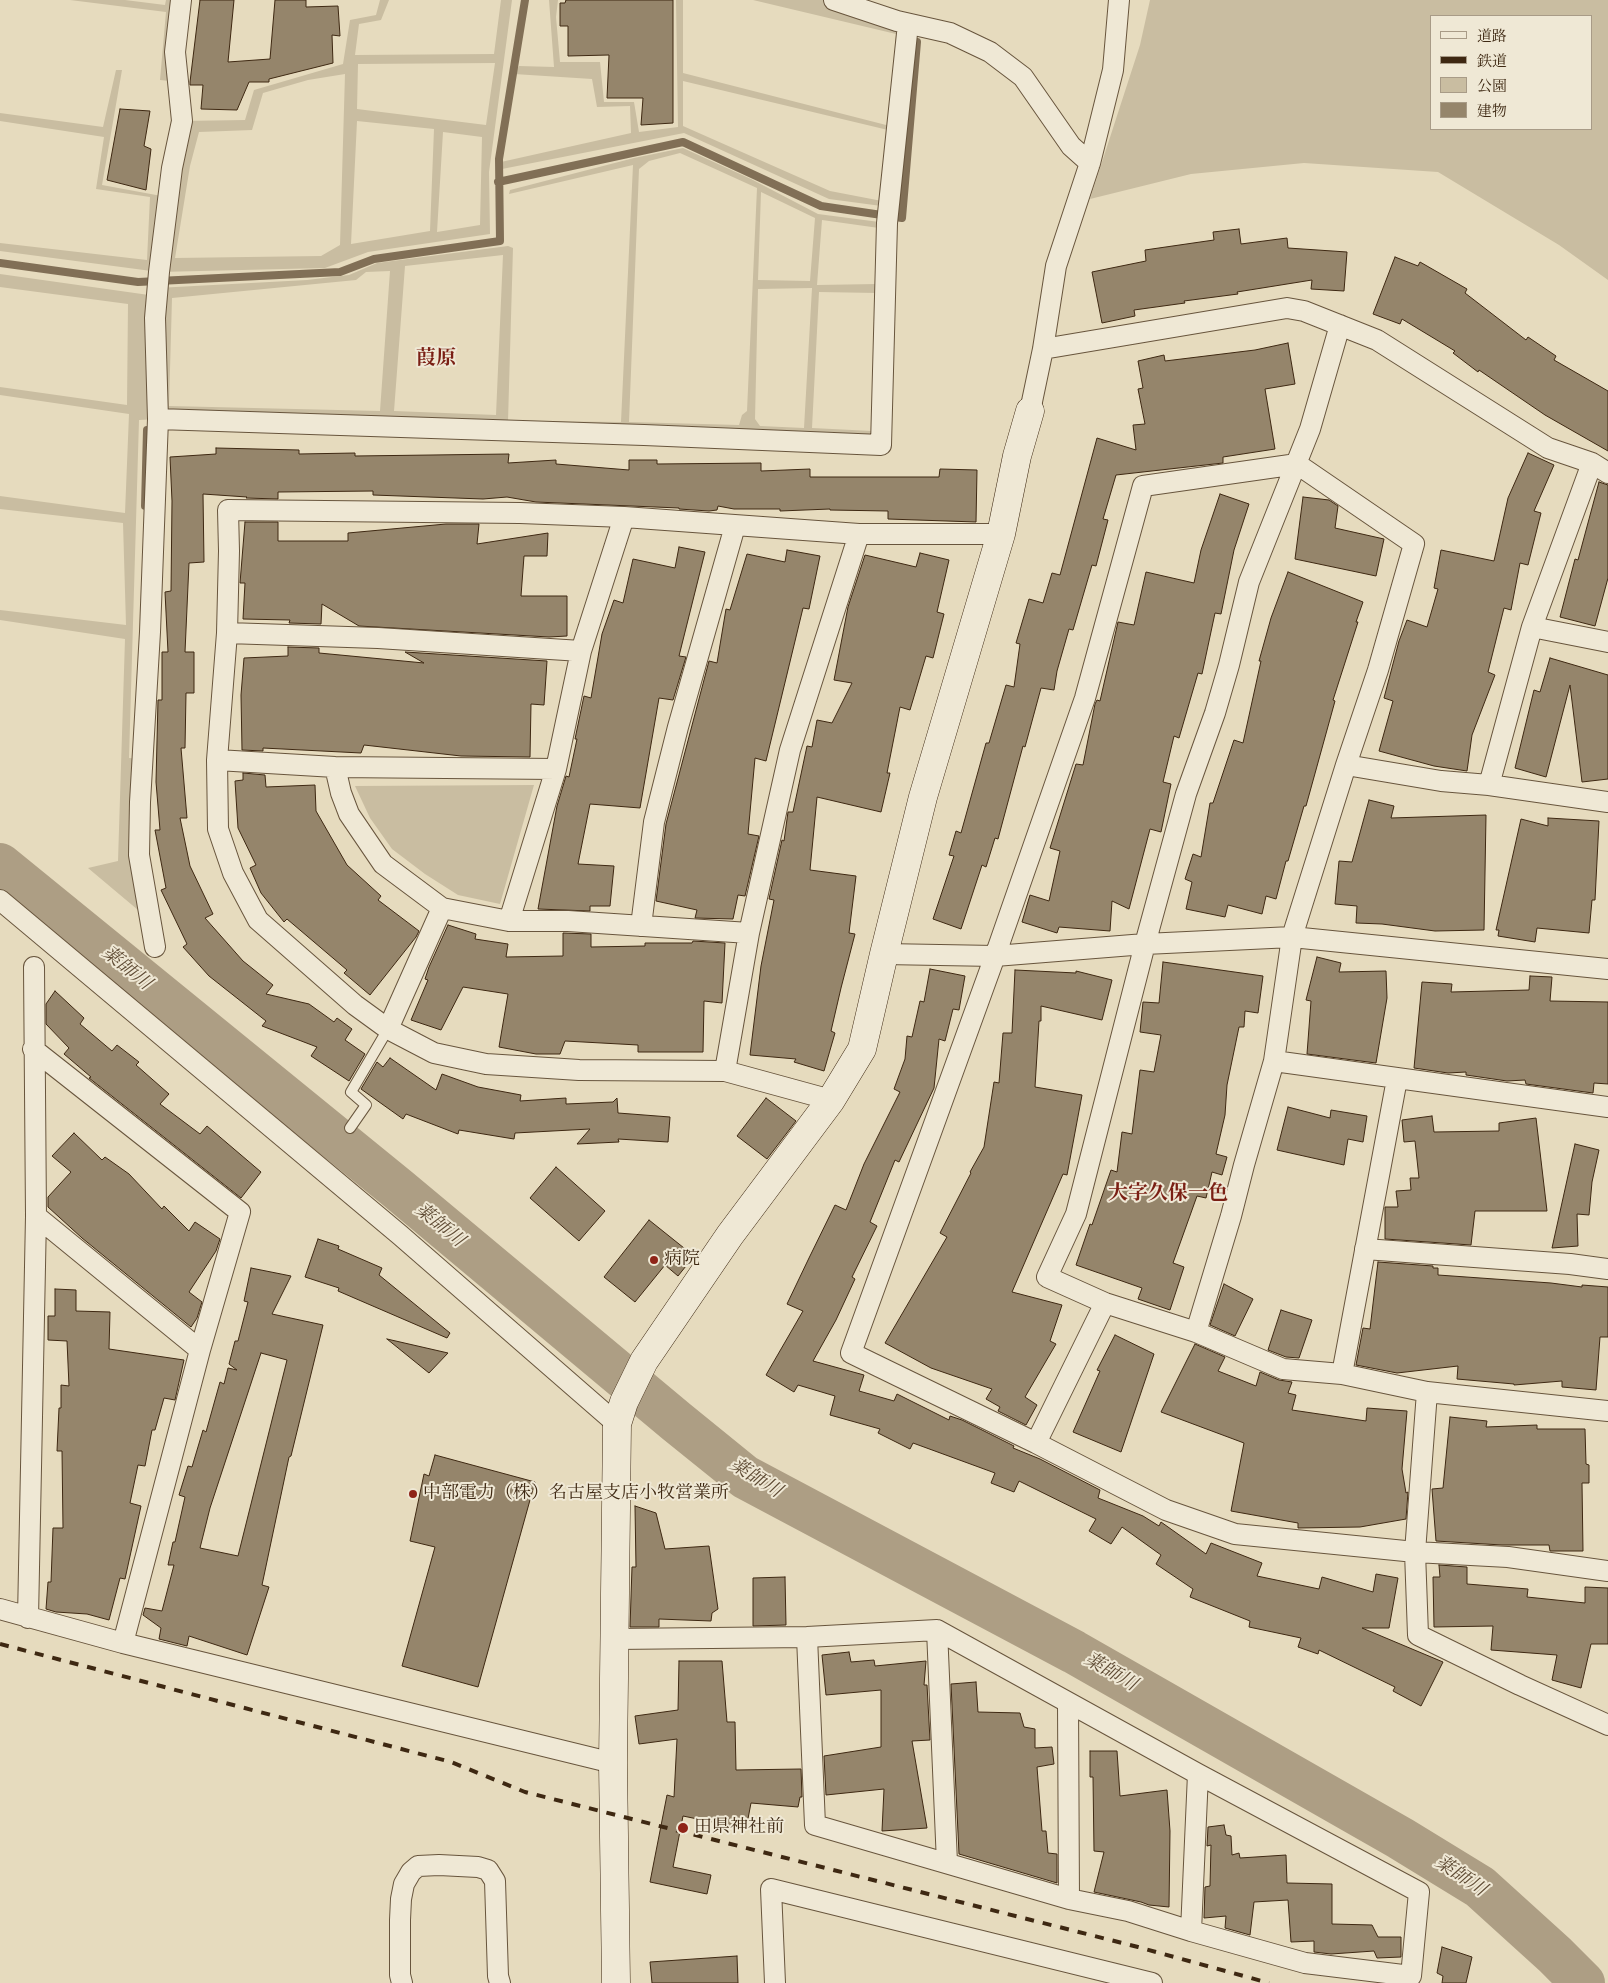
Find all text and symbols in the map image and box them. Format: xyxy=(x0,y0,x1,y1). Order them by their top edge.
legend xyxy=(1430,15,1593,130)
text: 道路 xyxy=(1477,27,1507,46)
text: 鉄道 xyxy=(1477,52,1507,71)
text: 公園 xyxy=(1477,77,1507,96)
text: 建物 xyxy=(1477,102,1507,121)
district label: 葭原 xyxy=(416,348,456,372)
water label: 薬師川 xyxy=(97,942,155,996)
district label: 大字久保一色 xyxy=(1108,1183,1228,1207)
water label: 薬師川 xyxy=(410,1199,468,1253)
place label: 病院 xyxy=(664,1249,700,1271)
marker: 病院 xyxy=(648,1254,660,1266)
water label: 薬師川 xyxy=(725,1454,785,1504)
place label: 中部電力（株）名古屋支店小牧営業所 xyxy=(423,1483,729,1505)
marker: 中部電力（株）名古屋支店小牧営業所 xyxy=(407,1488,419,1500)
water label: 薬師川 xyxy=(1080,1649,1140,1697)
place label: 田県神社前 xyxy=(694,1817,784,1839)
marker: 田県神社前 xyxy=(676,1821,690,1835)
water label: 薬師川 xyxy=(1430,1852,1490,1902)

